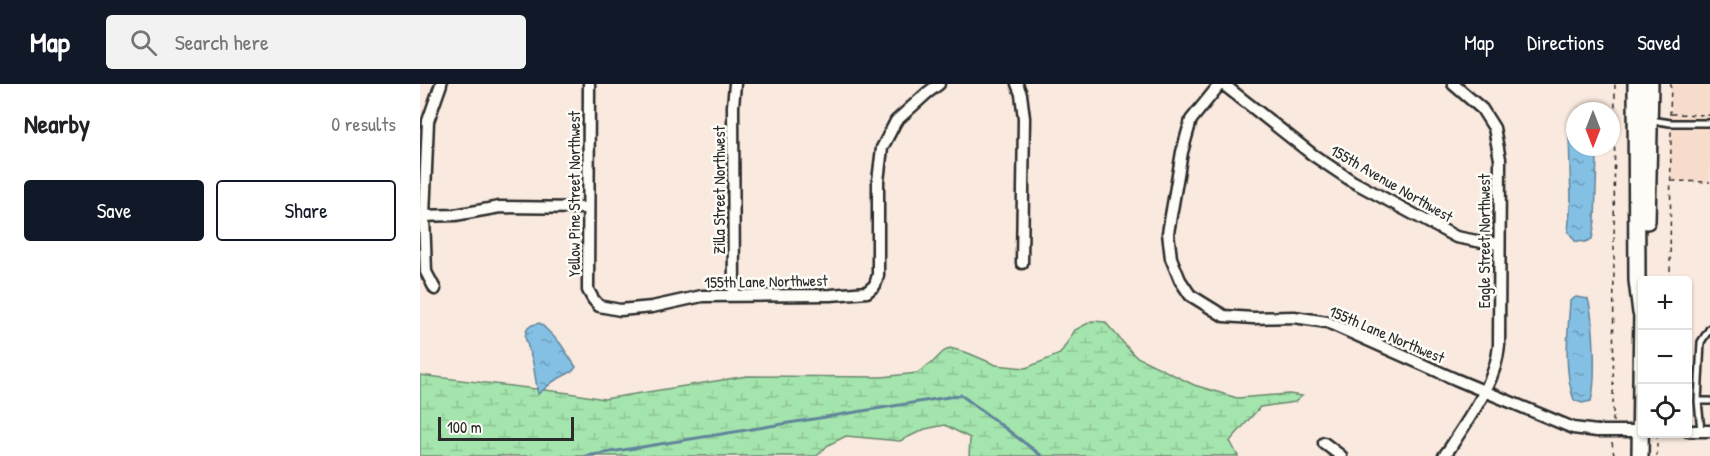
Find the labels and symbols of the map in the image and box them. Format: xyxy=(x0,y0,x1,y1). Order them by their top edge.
north arrow xyxy=(1566,102,1620,156)
street label: Yellow Pine Street Northwest xyxy=(563,110,585,277)
street label: Zilla Street Northwest xyxy=(708,125,730,254)
street label: 155th Avenue Northwest xyxy=(1327,139,1458,227)
street label: Eagle Street Northwest xyxy=(1473,173,1495,308)
street label: 155th Lane Northwest xyxy=(704,269,828,293)
street label: 155th Lane Northwest xyxy=(1326,300,1449,368)
scale bar xyxy=(438,414,574,442)

